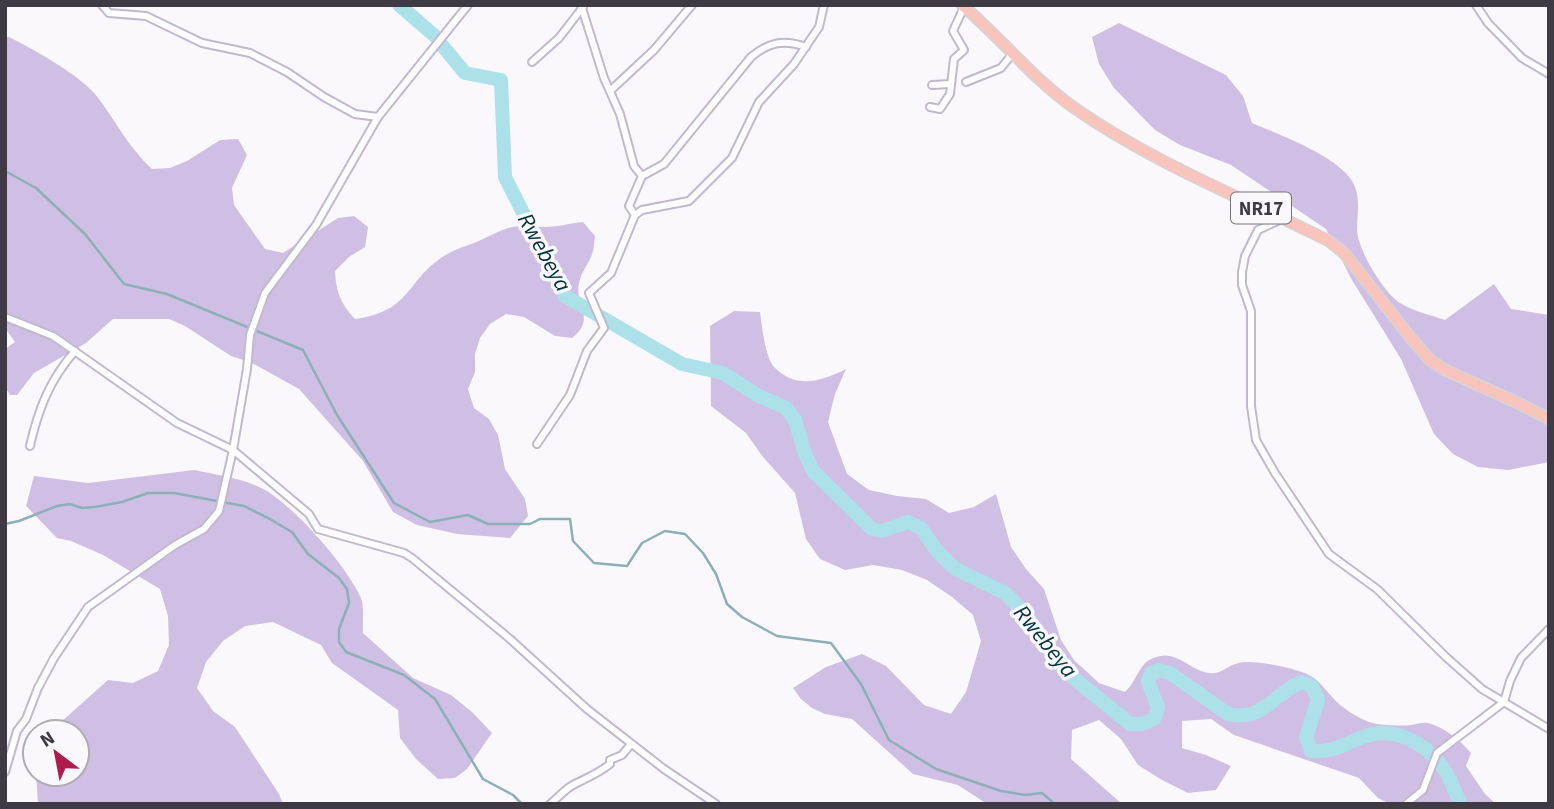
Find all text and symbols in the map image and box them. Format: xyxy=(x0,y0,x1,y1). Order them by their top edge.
road number: NR17 xyxy=(1231,192,1291,224)
water label: Rwebeya xyxy=(509,207,580,298)
water label: Rwebeya xyxy=(1006,598,1085,685)
north arrow xyxy=(21,718,91,788)
text: N xyxy=(35,725,60,755)

